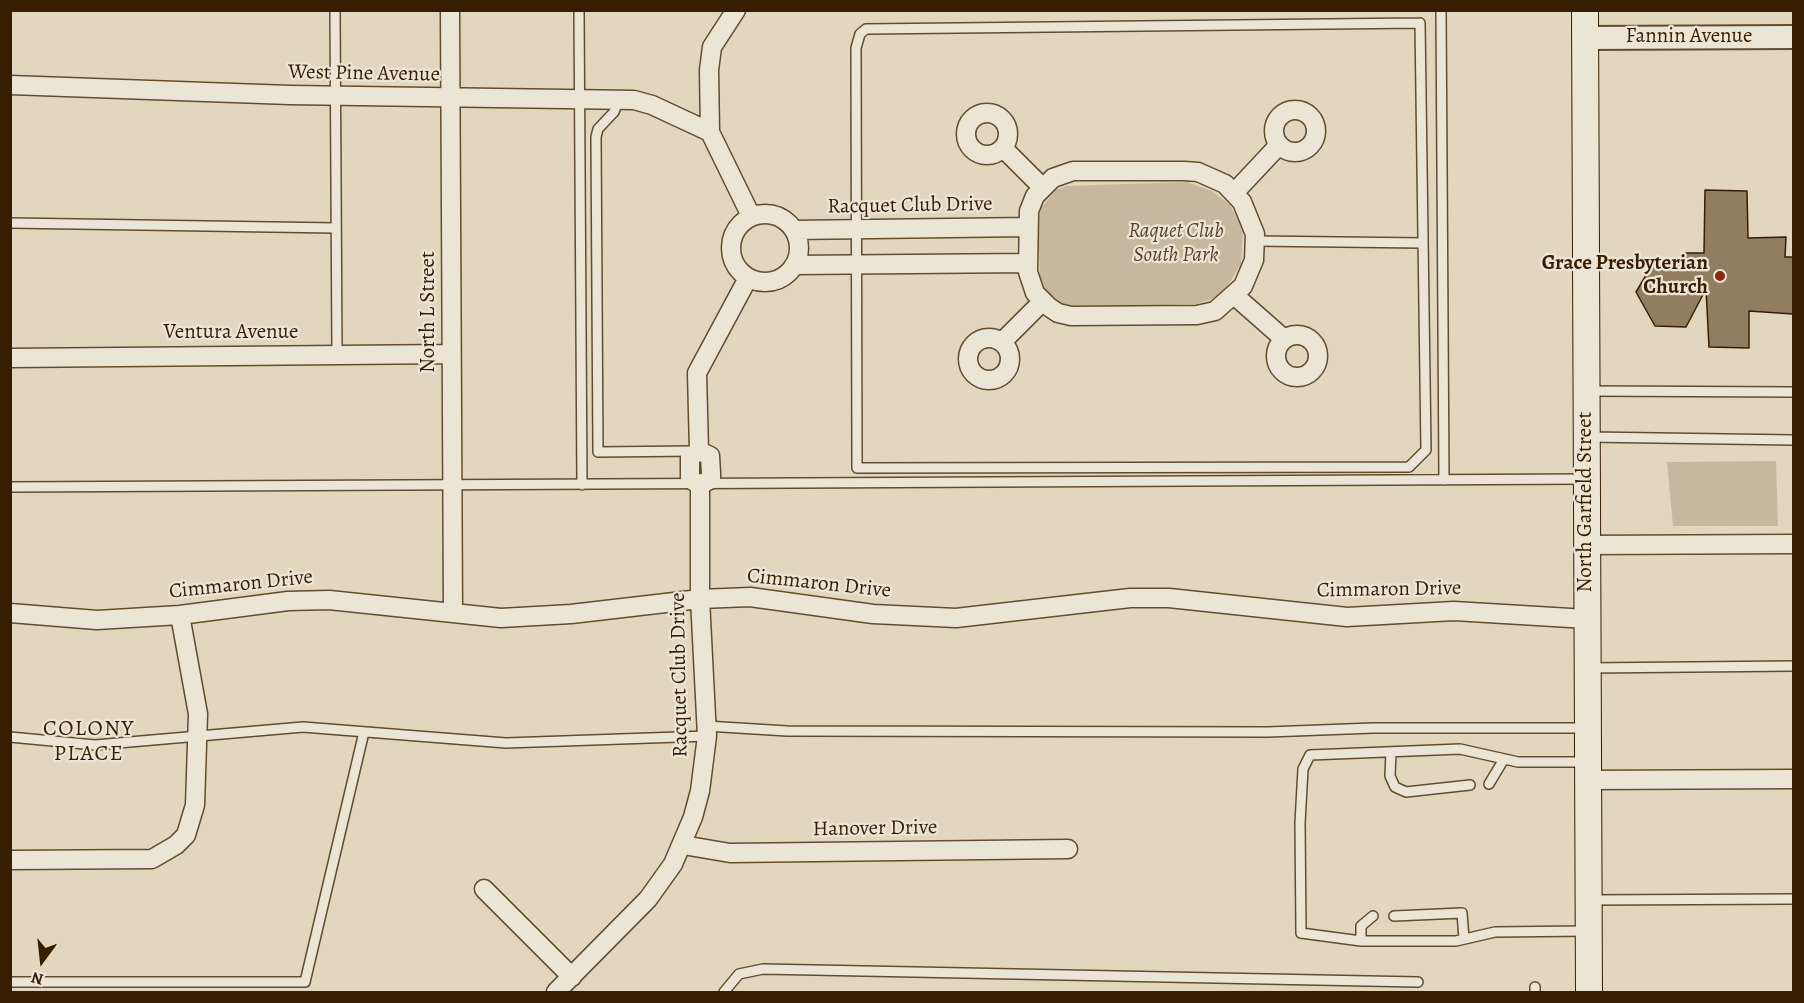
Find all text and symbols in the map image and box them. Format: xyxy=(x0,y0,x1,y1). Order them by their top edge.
street label: Fannin Avenue xyxy=(1626,24,1752,50)
street label: West Pine Avenue xyxy=(288,60,440,88)
street label: Racquet Club Drive xyxy=(827,192,993,220)
park label: Raquet Club South Park xyxy=(1128,219,1224,269)
street label: North L Street xyxy=(416,251,442,373)
place label: Grace Presbyterian Church xyxy=(1542,251,1708,301)
marker: Grace Presbyterian Church xyxy=(1713,269,1727,283)
street label: Ventura Avenue xyxy=(164,320,298,346)
street label: North Garfield Street xyxy=(1573,411,1599,593)
street label: Cimmaron Drive xyxy=(746,564,892,604)
street label: Cimmaron Drive xyxy=(168,565,314,605)
street label: Cimmaron Drive xyxy=(1317,576,1461,604)
street label: Racquet Club Drive xyxy=(666,592,694,758)
district label: COLONY PLACE xyxy=(43,717,135,768)
street label: Hanover Drive xyxy=(812,815,938,843)
north arrow xyxy=(12,931,72,991)
text: N xyxy=(29,966,46,991)

